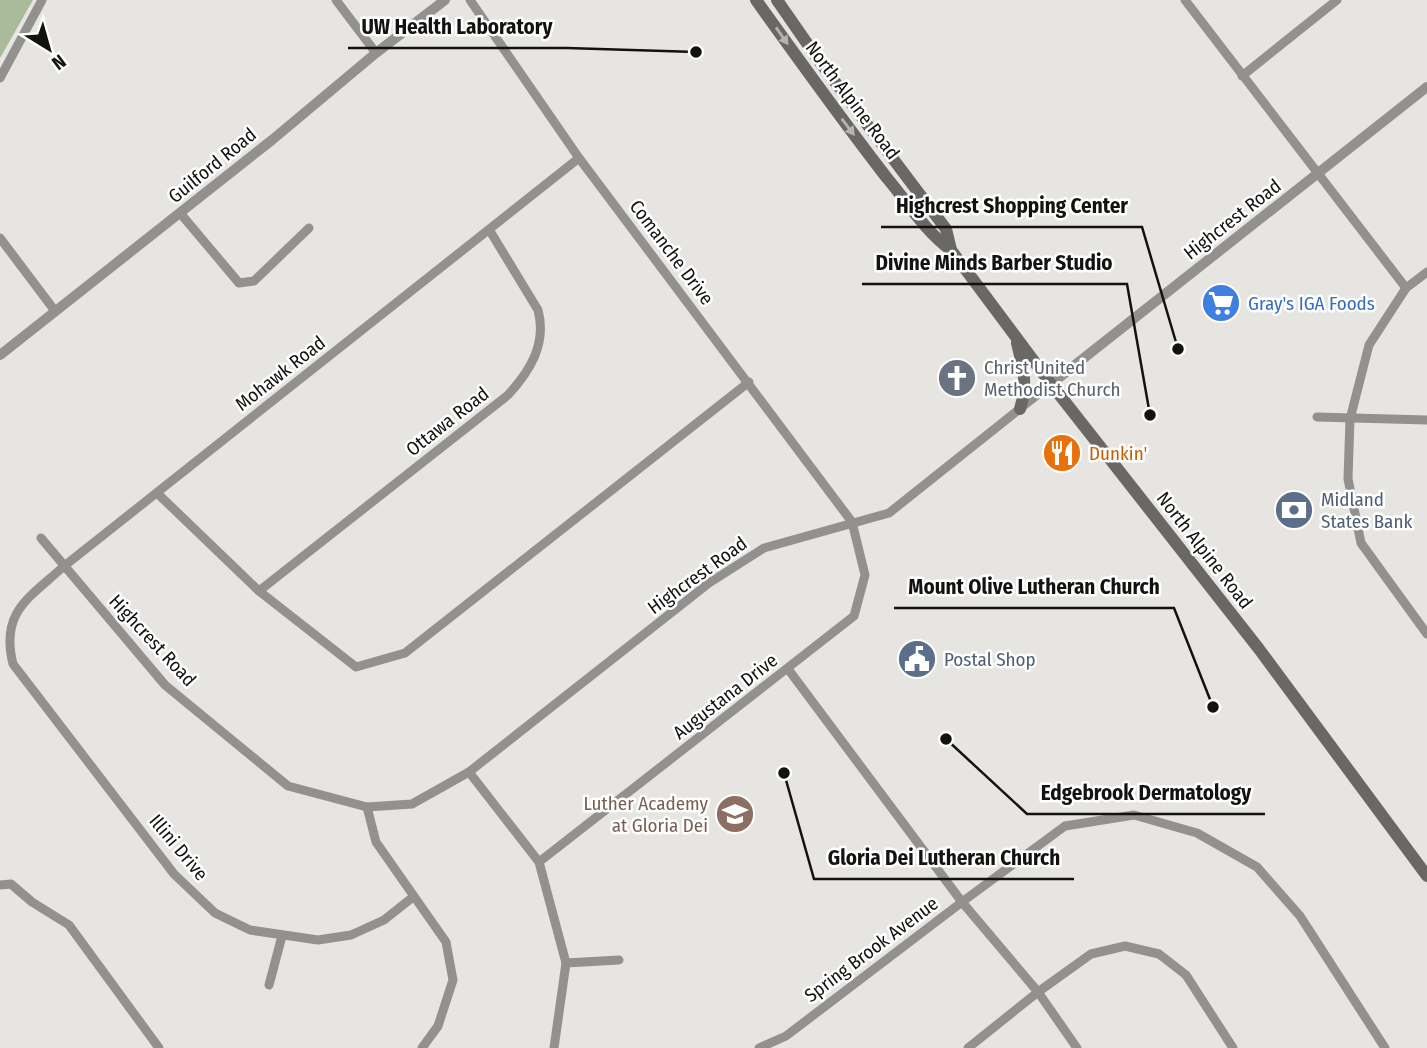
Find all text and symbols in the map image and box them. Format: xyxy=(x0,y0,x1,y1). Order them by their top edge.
callout: UW Health Laboratory xyxy=(348,6,567,48)
north arrow xyxy=(14,14,84,84)
text: UW Health Laboratory xyxy=(362,14,553,40)
one-way arrow xyxy=(775,27,789,45)
street label: North Alpine Road xyxy=(801,37,905,164)
text: N xyxy=(47,50,70,75)
one-way arrow xyxy=(840,117,855,135)
street label: Guilford Road xyxy=(164,123,261,208)
street label: Highcrest Road xyxy=(1179,174,1286,264)
callout: Highcrest Shopping Center xyxy=(881,185,1142,227)
text: Highcrest Shopping Center xyxy=(896,193,1128,219)
street label: Comanche Drive xyxy=(625,195,719,309)
callout: Divine Minds Barber Studio xyxy=(862,242,1127,284)
text: Divine Minds Barber Studio xyxy=(875,250,1113,276)
supermarket icon: Gray's IGA Foods xyxy=(1200,282,1242,324)
place label: Gray's IGA Foods xyxy=(1248,292,1375,315)
street label: Mohawk Road xyxy=(231,331,330,416)
place label: Christ United Methodist Church xyxy=(984,356,1121,401)
church icon: Christ United Methodist Church xyxy=(936,357,978,399)
street label: Ottawa Road xyxy=(401,382,493,461)
restaurant icon: Dunkin' xyxy=(1041,432,1083,474)
place label: Dunkin' xyxy=(1089,442,1147,465)
street label: North Alpine Road xyxy=(1152,487,1257,613)
place label: Midland States Bank xyxy=(1321,488,1412,533)
bank icon: Midland States Bank xyxy=(1273,489,1315,531)
street label: Highcrest Road xyxy=(643,532,751,619)
callout: Mount Olive Lutheran Church xyxy=(894,566,1174,608)
text: Mount Olive Lutheran Church xyxy=(908,574,1160,600)
street label: Highcrest Road xyxy=(104,590,201,691)
public building icon: Postal Shop xyxy=(896,638,938,680)
place label: Postal Shop xyxy=(944,648,1036,671)
street label: Augustana Drive xyxy=(669,649,782,744)
callout: Edgebrook Dermatology xyxy=(1027,772,1265,814)
text: Edgebrook Dermatology xyxy=(1041,780,1252,806)
place label: Luther Academy at Gloria Dei xyxy=(583,792,709,837)
school or university icon: Luther Academy at Gloria Dei xyxy=(714,793,756,835)
street label: Illini Drive xyxy=(144,810,213,885)
callout: Gloria Dei Lutheran Church xyxy=(814,837,1074,879)
text: Gloria Dei Lutheran Church xyxy=(828,845,1060,871)
street label: Spring Brook Avenue xyxy=(800,892,943,1007)

